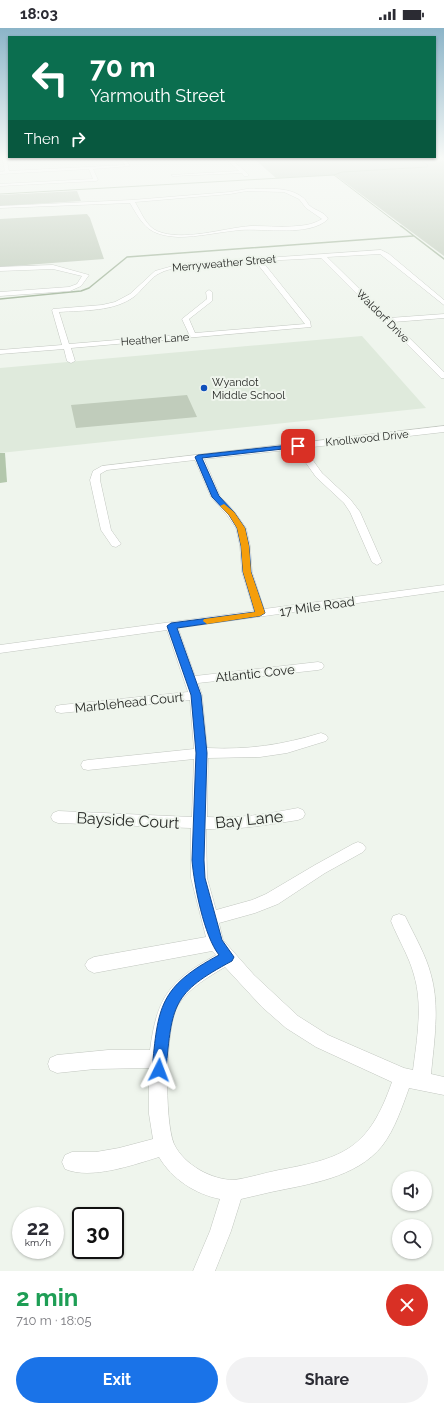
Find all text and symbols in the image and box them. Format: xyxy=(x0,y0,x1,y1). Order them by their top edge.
text: 18:03 xyxy=(20,5,58,23)
text: 70 m xyxy=(90,51,156,84)
icon: left xyxy=(24,52,76,104)
text: Yarmouth Street xyxy=(90,85,225,106)
icon: right xyxy=(67,128,89,150)
text: Then xyxy=(24,130,59,148)
street label: Merryweather Street xyxy=(172,252,277,275)
street label: Waldorf Drive xyxy=(353,287,412,346)
street label: Heather Lane xyxy=(120,331,190,348)
place label: Wyandot Middle School xyxy=(212,376,285,402)
marker: Wyandot Middle School xyxy=(199,383,209,393)
street label: Knollwood Drive xyxy=(325,428,410,449)
pin xyxy=(281,429,315,463)
icon: arrive xyxy=(287,435,309,457)
street label: 17 Mile Road xyxy=(279,594,356,619)
street label: Atlantic Cove xyxy=(215,662,296,685)
street label: Marblehead Court xyxy=(74,689,185,716)
street label: Bay Lane xyxy=(214,806,284,833)
street label: Bayside Court xyxy=(76,808,181,833)
position arrow xyxy=(138,1049,180,1091)
map controls xyxy=(392,1171,432,1259)
button: sound xyxy=(392,1171,432,1211)
speed limit sign: 30 xyxy=(72,1207,124,1259)
text: 22 xyxy=(27,1216,49,1240)
button: search xyxy=(392,1219,432,1259)
text: km/h xyxy=(25,1237,51,1248)
text: 2 min xyxy=(16,1283,78,1312)
button: close xyxy=(386,1284,428,1326)
text: 710 m · 18:05 xyxy=(16,1313,92,1328)
button: Exit xyxy=(16,1357,218,1403)
button: Share xyxy=(226,1357,428,1403)

